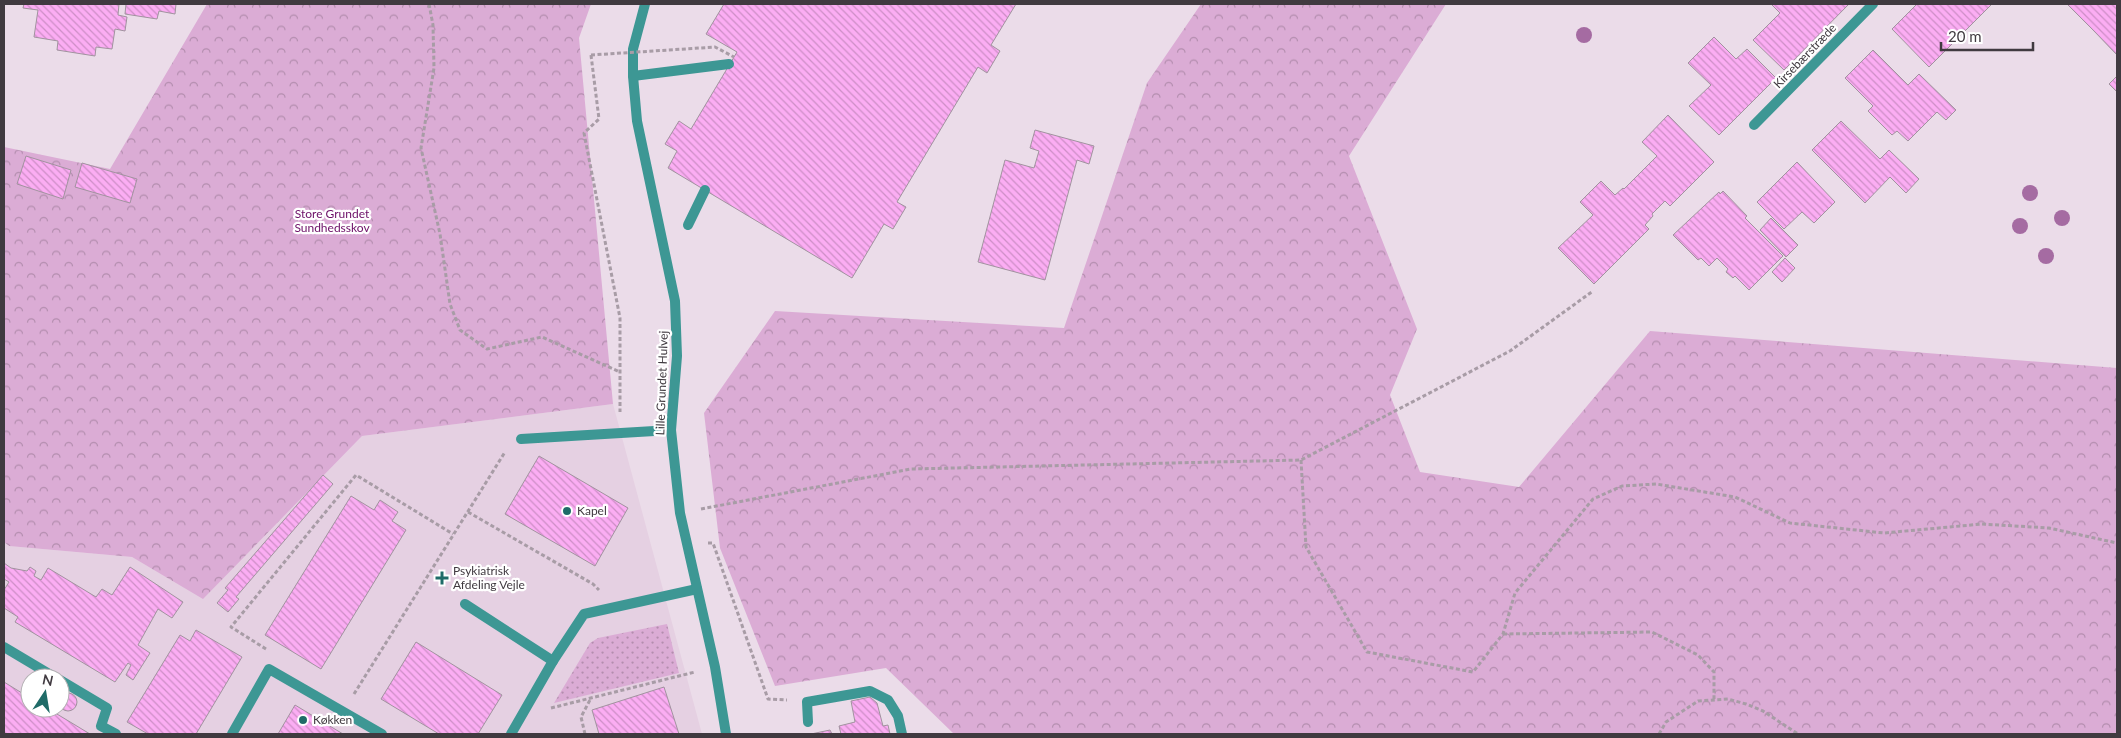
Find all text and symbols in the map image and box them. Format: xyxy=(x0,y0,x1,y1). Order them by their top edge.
street label: Kirsebærstræde xyxy=(1770,20,1839,91)
scale bar xyxy=(1941,20,2034,52)
text: 20 m xyxy=(1948,27,1982,45)
park label: Store Grundet Sundhedsskov xyxy=(294,206,370,235)
street label: Lille Grundet Hulvej xyxy=(652,330,671,436)
place label: Kapel xyxy=(577,503,607,518)
marker: Kapel xyxy=(561,505,573,517)
place label: Psykiatrisk Afdeling Vejle xyxy=(453,563,525,592)
marker: Psykiatrisk Afdeling Vejle xyxy=(435,571,449,585)
north arrow xyxy=(20,668,70,718)
text: N xyxy=(41,670,55,689)
place label: Køkken xyxy=(313,712,352,727)
marker: Køkken xyxy=(297,714,309,726)

